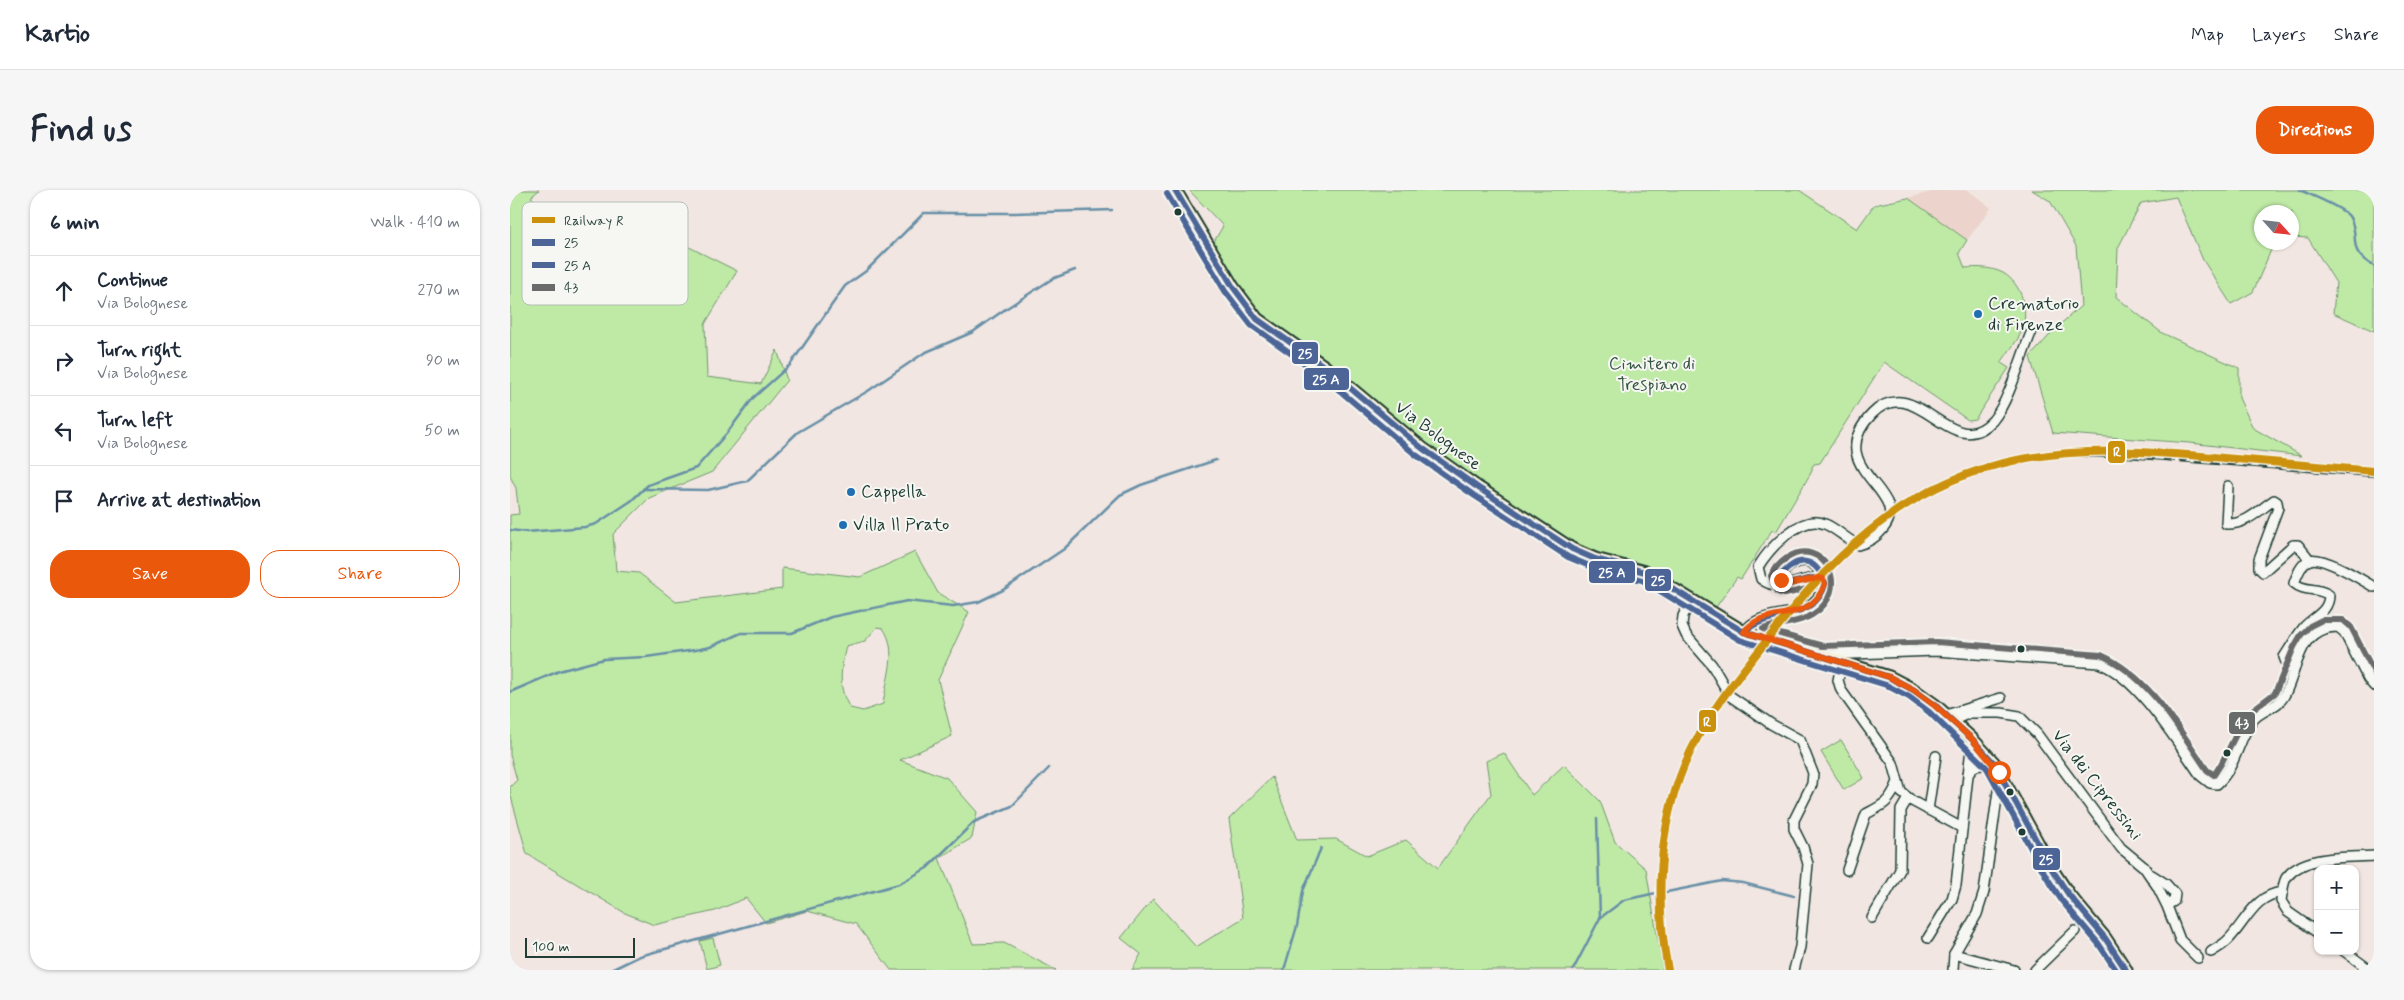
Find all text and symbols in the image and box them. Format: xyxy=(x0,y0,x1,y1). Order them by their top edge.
text: Kartio xyxy=(25,19,90,50)
text: Map xyxy=(2191,23,2224,47)
text: Layers xyxy=(2252,23,2306,47)
text: Share xyxy=(2334,23,2379,47)
button: Directions xyxy=(2256,106,2374,154)
text: Find us xyxy=(30,107,132,153)
legend xyxy=(522,202,688,305)
north arrow xyxy=(2254,205,2299,250)
unlabelled marker xyxy=(1173,207,1183,217)
text: 6 min xyxy=(50,209,100,237)
text: Walk · 410 m xyxy=(370,212,460,233)
text: Railway R xyxy=(564,212,624,230)
text: 25 xyxy=(564,234,578,252)
text: 25 A xyxy=(564,257,591,275)
text: Continue xyxy=(97,268,168,293)
icon: ahead xyxy=(50,277,78,305)
text: 43 xyxy=(564,279,578,297)
text: 270 m xyxy=(417,280,460,301)
place label: Crematorio di Firenze xyxy=(1988,292,2079,337)
text: Via Bolognese xyxy=(97,293,188,314)
marker: Crematorio di Firenze xyxy=(1972,308,1984,320)
text: Turn right xyxy=(97,338,181,363)
line badge: 25 xyxy=(1291,341,1319,365)
text: 25 xyxy=(1298,345,1313,363)
icon: right xyxy=(50,347,78,375)
text: 90 m xyxy=(426,350,460,371)
park label: Cimitero di Trespiano xyxy=(1609,352,1695,397)
text: Via Bolognese xyxy=(97,363,188,384)
line badge: 25 A xyxy=(1303,367,1350,391)
text: 25 A xyxy=(1312,371,1340,389)
street label: Via Bolognese xyxy=(1389,396,1486,477)
text: Turn left xyxy=(97,408,173,433)
icon: left xyxy=(50,417,78,445)
text: 50 m xyxy=(424,420,460,441)
text: Via Bolognese xyxy=(97,433,188,454)
line badge: R xyxy=(2107,440,2126,464)
text: R xyxy=(2113,443,2121,461)
place label: Cappella xyxy=(861,480,926,504)
marker: Cappella xyxy=(845,486,857,498)
icon: arrive xyxy=(50,487,78,515)
text: Arrive at destination xyxy=(97,488,261,513)
place label: Villa Il Prato xyxy=(853,513,949,537)
marker: Villa Il Prato xyxy=(837,519,849,531)
button: Save xyxy=(50,550,250,598)
button: Share xyxy=(260,550,460,598)
line badge: 25 A xyxy=(1588,560,1636,584)
text: 25 A xyxy=(1598,564,1626,582)
line badge: 25 xyxy=(1644,568,1672,592)
route end xyxy=(1770,569,1793,592)
text: 25 xyxy=(1651,572,1666,590)
unlabelled marker xyxy=(2016,644,2026,654)
line badge: R xyxy=(1698,709,1717,733)
line badge: 43 xyxy=(2228,711,2256,735)
text: R xyxy=(1703,713,1711,731)
text: 43 xyxy=(2235,715,2249,733)
street label: Via dei Cipressini xyxy=(2046,725,2148,845)
unlabelled marker xyxy=(2222,748,2232,758)
route start xyxy=(1988,761,2011,784)
unlabelled marker xyxy=(2005,787,2015,797)
unlabelled marker xyxy=(2017,827,2027,837)
line badge: 25 xyxy=(2032,847,2061,871)
text: 25 xyxy=(2039,851,2054,869)
map controls xyxy=(2314,865,2359,955)
button: + xyxy=(2314,865,2359,910)
button: − xyxy=(2314,910,2359,955)
scale bar xyxy=(525,935,635,958)
text: 100 m xyxy=(532,938,570,956)

